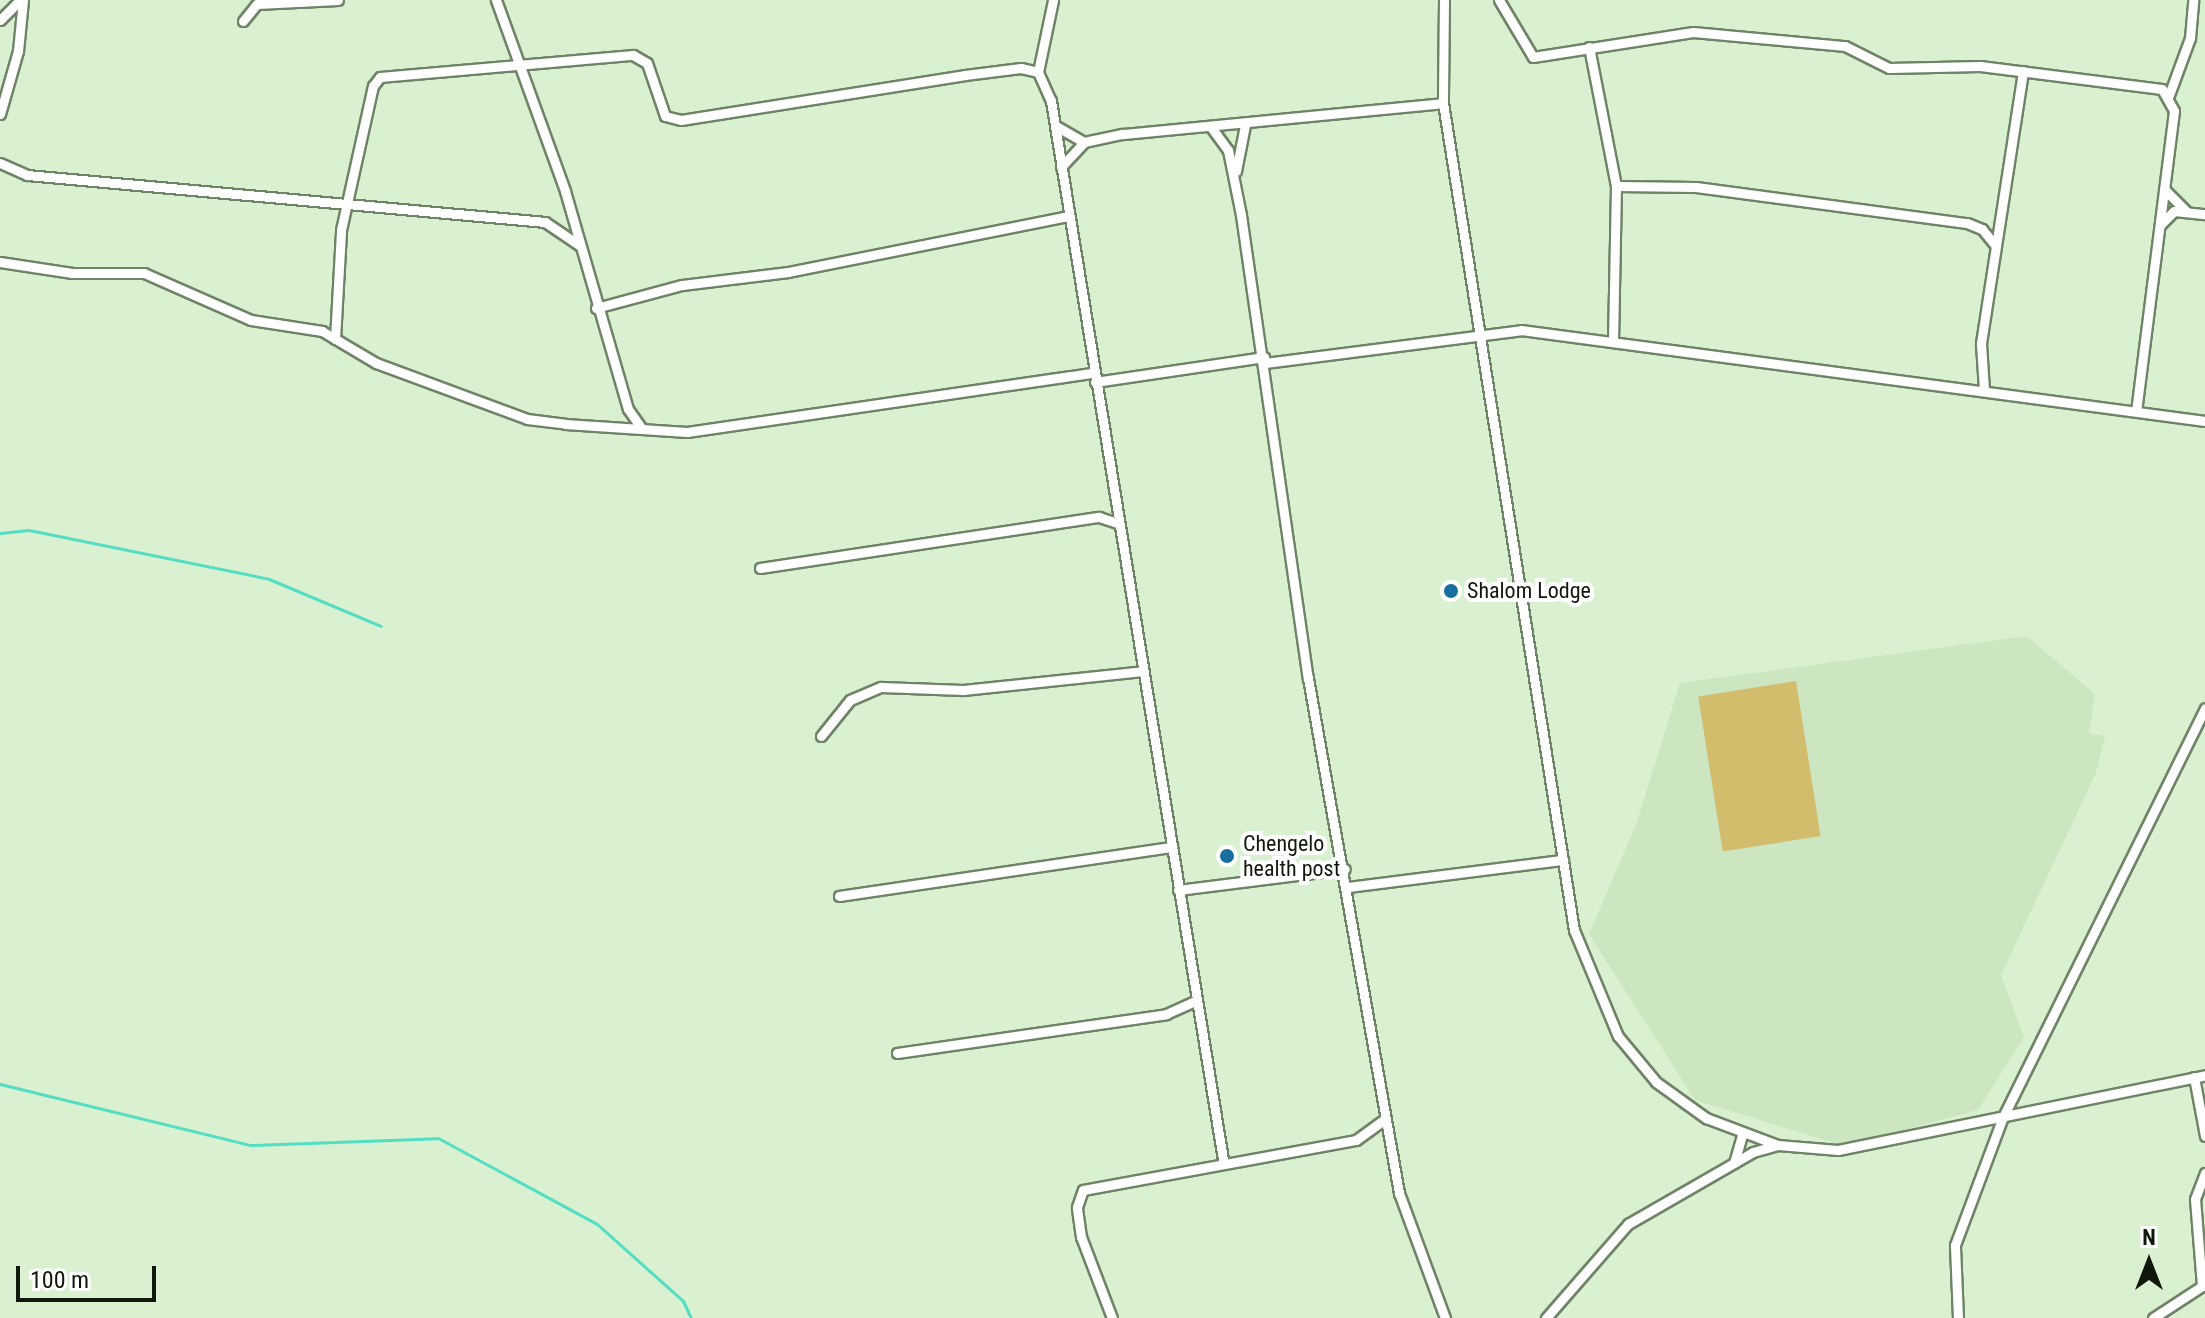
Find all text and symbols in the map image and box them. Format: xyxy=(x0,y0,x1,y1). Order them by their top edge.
place label: Shalom Lodge xyxy=(1467,578,1591,604)
marker: Shalom Lodge xyxy=(1442,582,1460,600)
place label: Chengelo health post xyxy=(1243,830,1340,882)
marker: Chengelo health post xyxy=(1218,847,1236,865)
north arrow xyxy=(2109,1222,2189,1302)
text: N xyxy=(2142,1225,2156,1250)
scale bar xyxy=(20,1250,160,1300)
text: 100 m xyxy=(30,1266,89,1294)

